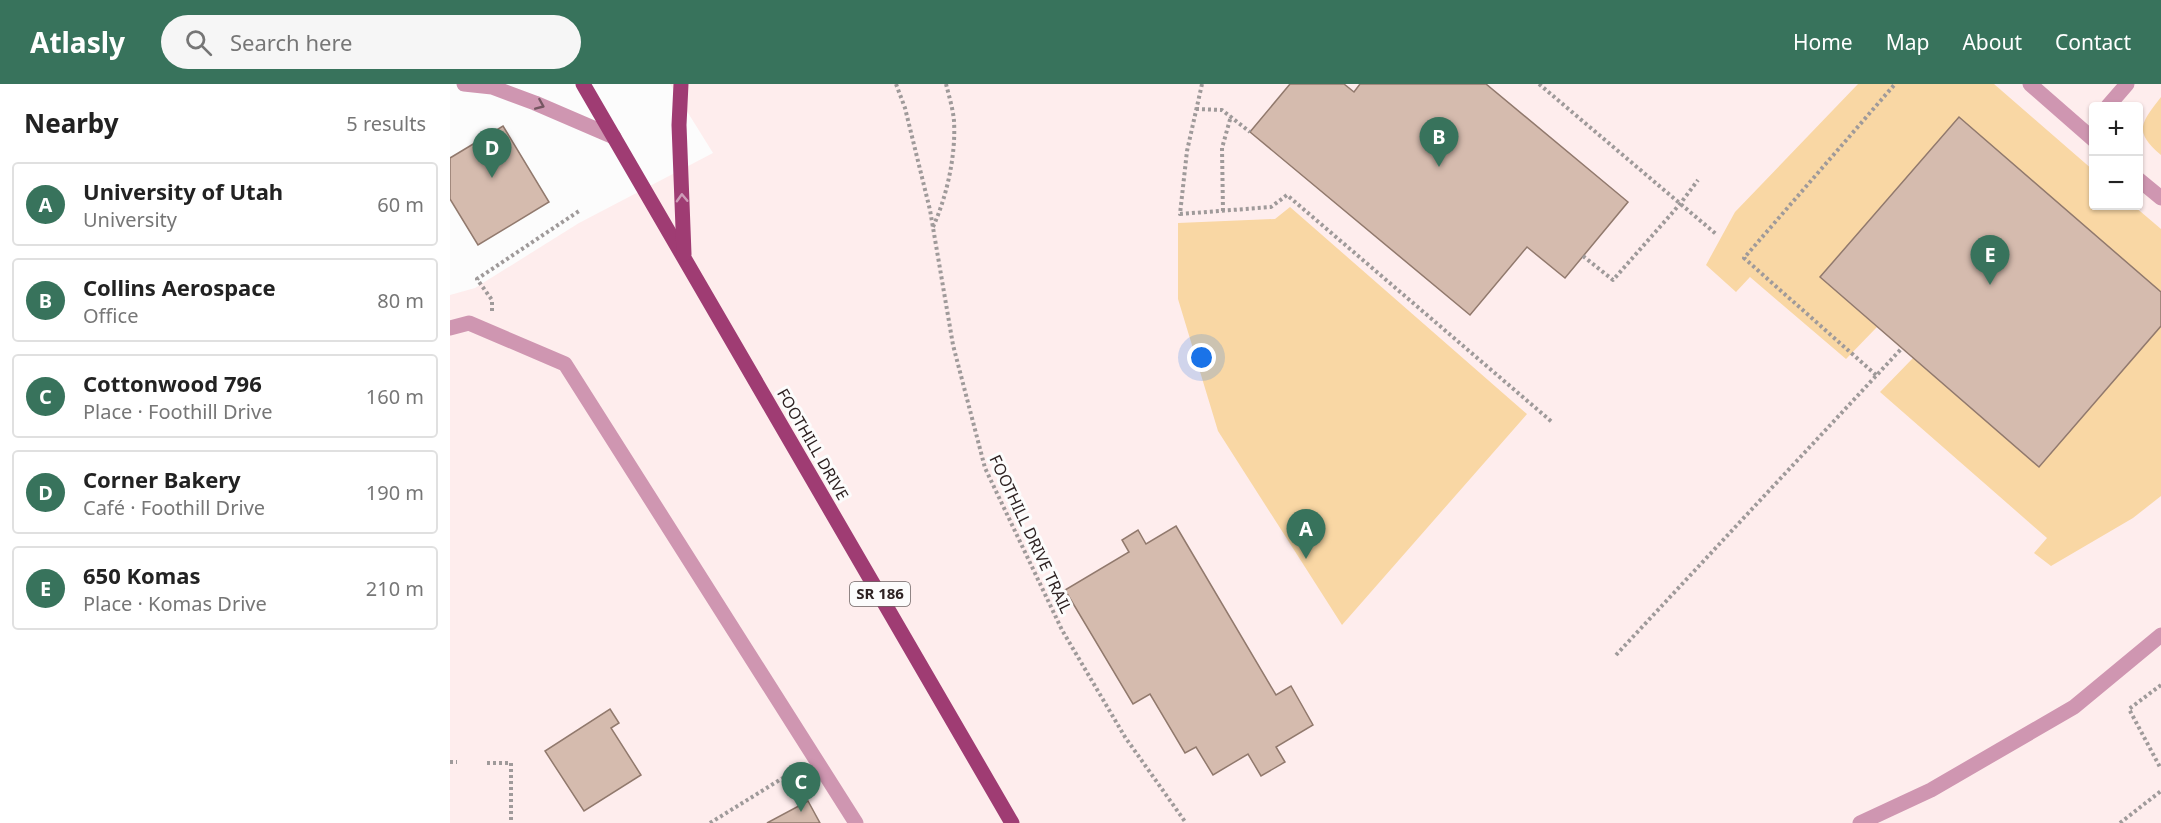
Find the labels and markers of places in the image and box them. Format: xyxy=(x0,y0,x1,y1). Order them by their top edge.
pin: B xyxy=(1420,118,1458,167)
pin: D xyxy=(472,128,512,178)
pin: E xyxy=(1970,236,2010,285)
pin: A xyxy=(1286,510,1326,559)
pin: C xyxy=(782,762,820,812)

